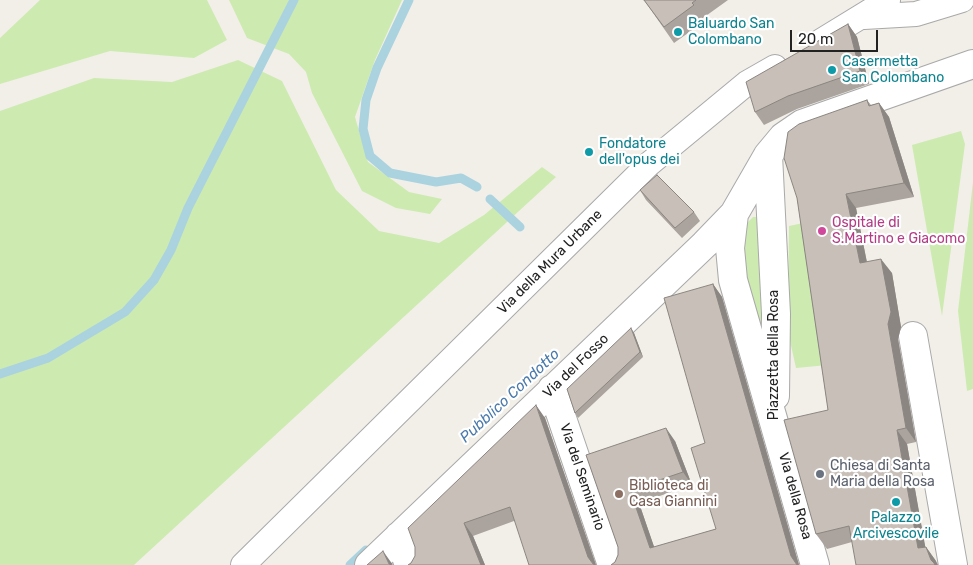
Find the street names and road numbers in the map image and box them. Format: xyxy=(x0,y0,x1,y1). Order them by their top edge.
street label: Via della Mura Urbane xyxy=(494,206,606,318)
street label: Piazzetta della Rosa xyxy=(766,290,782,420)
street label: Via del Fosso xyxy=(540,330,612,402)
street label: Via del Seminario xyxy=(556,421,608,533)
street label: Via della Rosa xyxy=(775,451,815,541)

